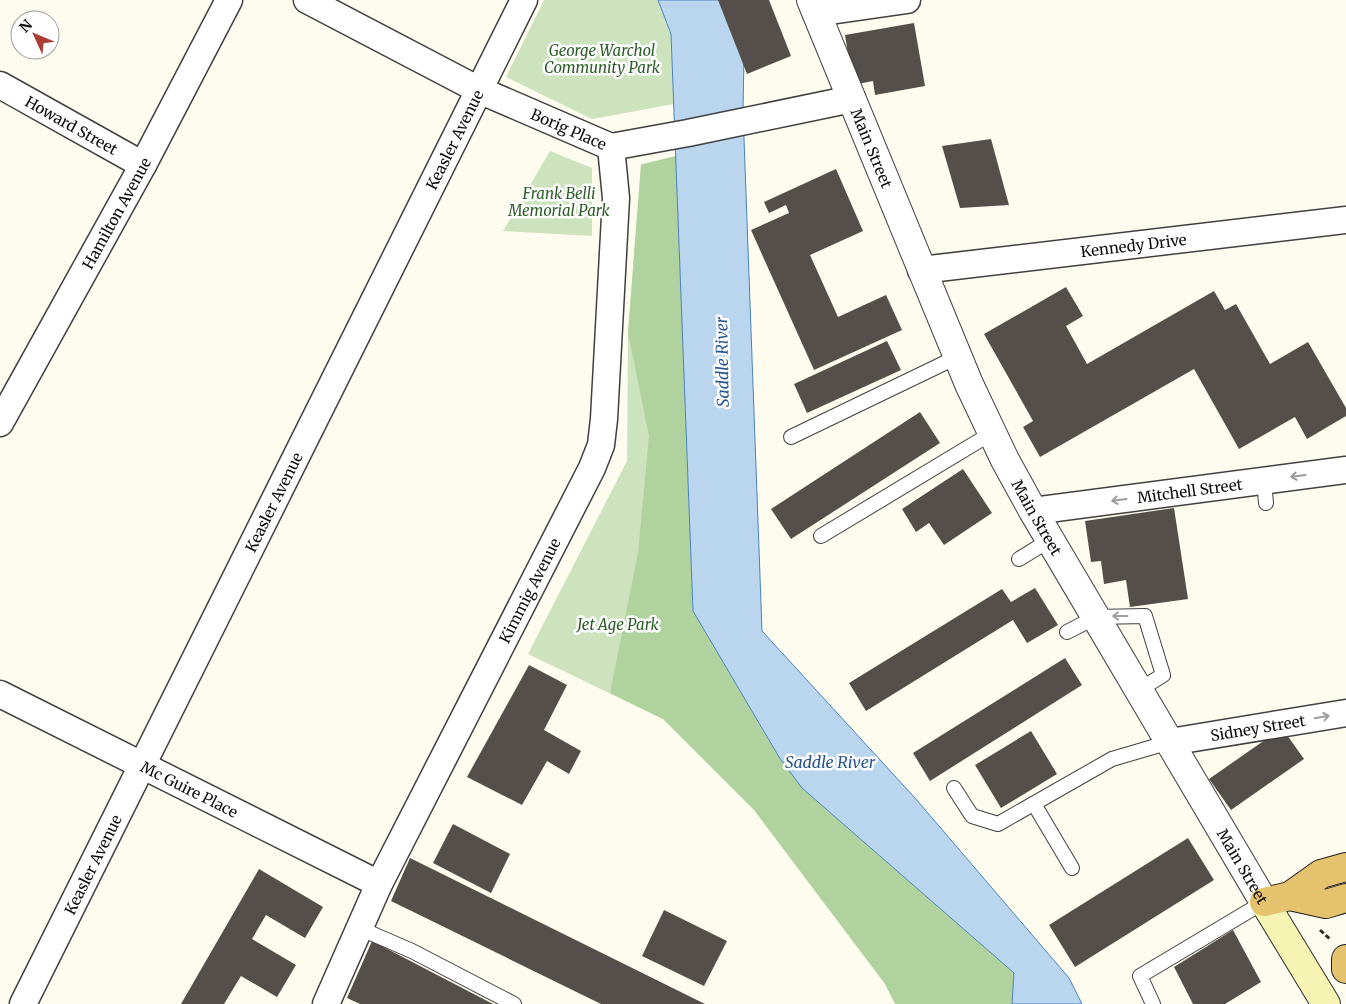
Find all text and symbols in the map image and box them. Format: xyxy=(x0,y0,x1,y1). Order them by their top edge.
north arrow xyxy=(10,10,60,60)
text: N xyxy=(15,16,36,36)
park label: George Warchol Community Park xyxy=(544,41,661,77)
street label: Keasler Avenue xyxy=(421,86,487,193)
street label: Howard Street xyxy=(22,92,121,159)
street label: Borig Place xyxy=(528,104,610,154)
street label: Main Street xyxy=(847,105,897,191)
street label: Hamilton Avenue xyxy=(78,154,155,272)
park label: Frank Belli Memorial Park xyxy=(507,184,611,220)
street label: Kennedy Drive xyxy=(1080,229,1188,261)
water label: Saddle River xyxy=(711,316,733,407)
street label: Keasler Avenue xyxy=(241,449,306,555)
one-way arrow xyxy=(1290,471,1306,481)
street label: Mitchell Street xyxy=(1136,474,1244,507)
street label: Main Street xyxy=(1008,476,1066,559)
one-way arrow xyxy=(1112,495,1128,505)
street label: Kimmig Avenue xyxy=(495,535,564,646)
one-way arrow xyxy=(1112,611,1128,621)
park label: Jet Age Park xyxy=(575,615,659,634)
street label: Sidney Street xyxy=(1209,710,1307,745)
one-way arrow xyxy=(1313,712,1329,722)
water label: Saddle River xyxy=(785,752,876,772)
street label: Mc Guire Place xyxy=(138,757,241,821)
street label: Keasler Avenue xyxy=(60,811,126,917)
street label: Main Street xyxy=(1213,825,1272,907)

